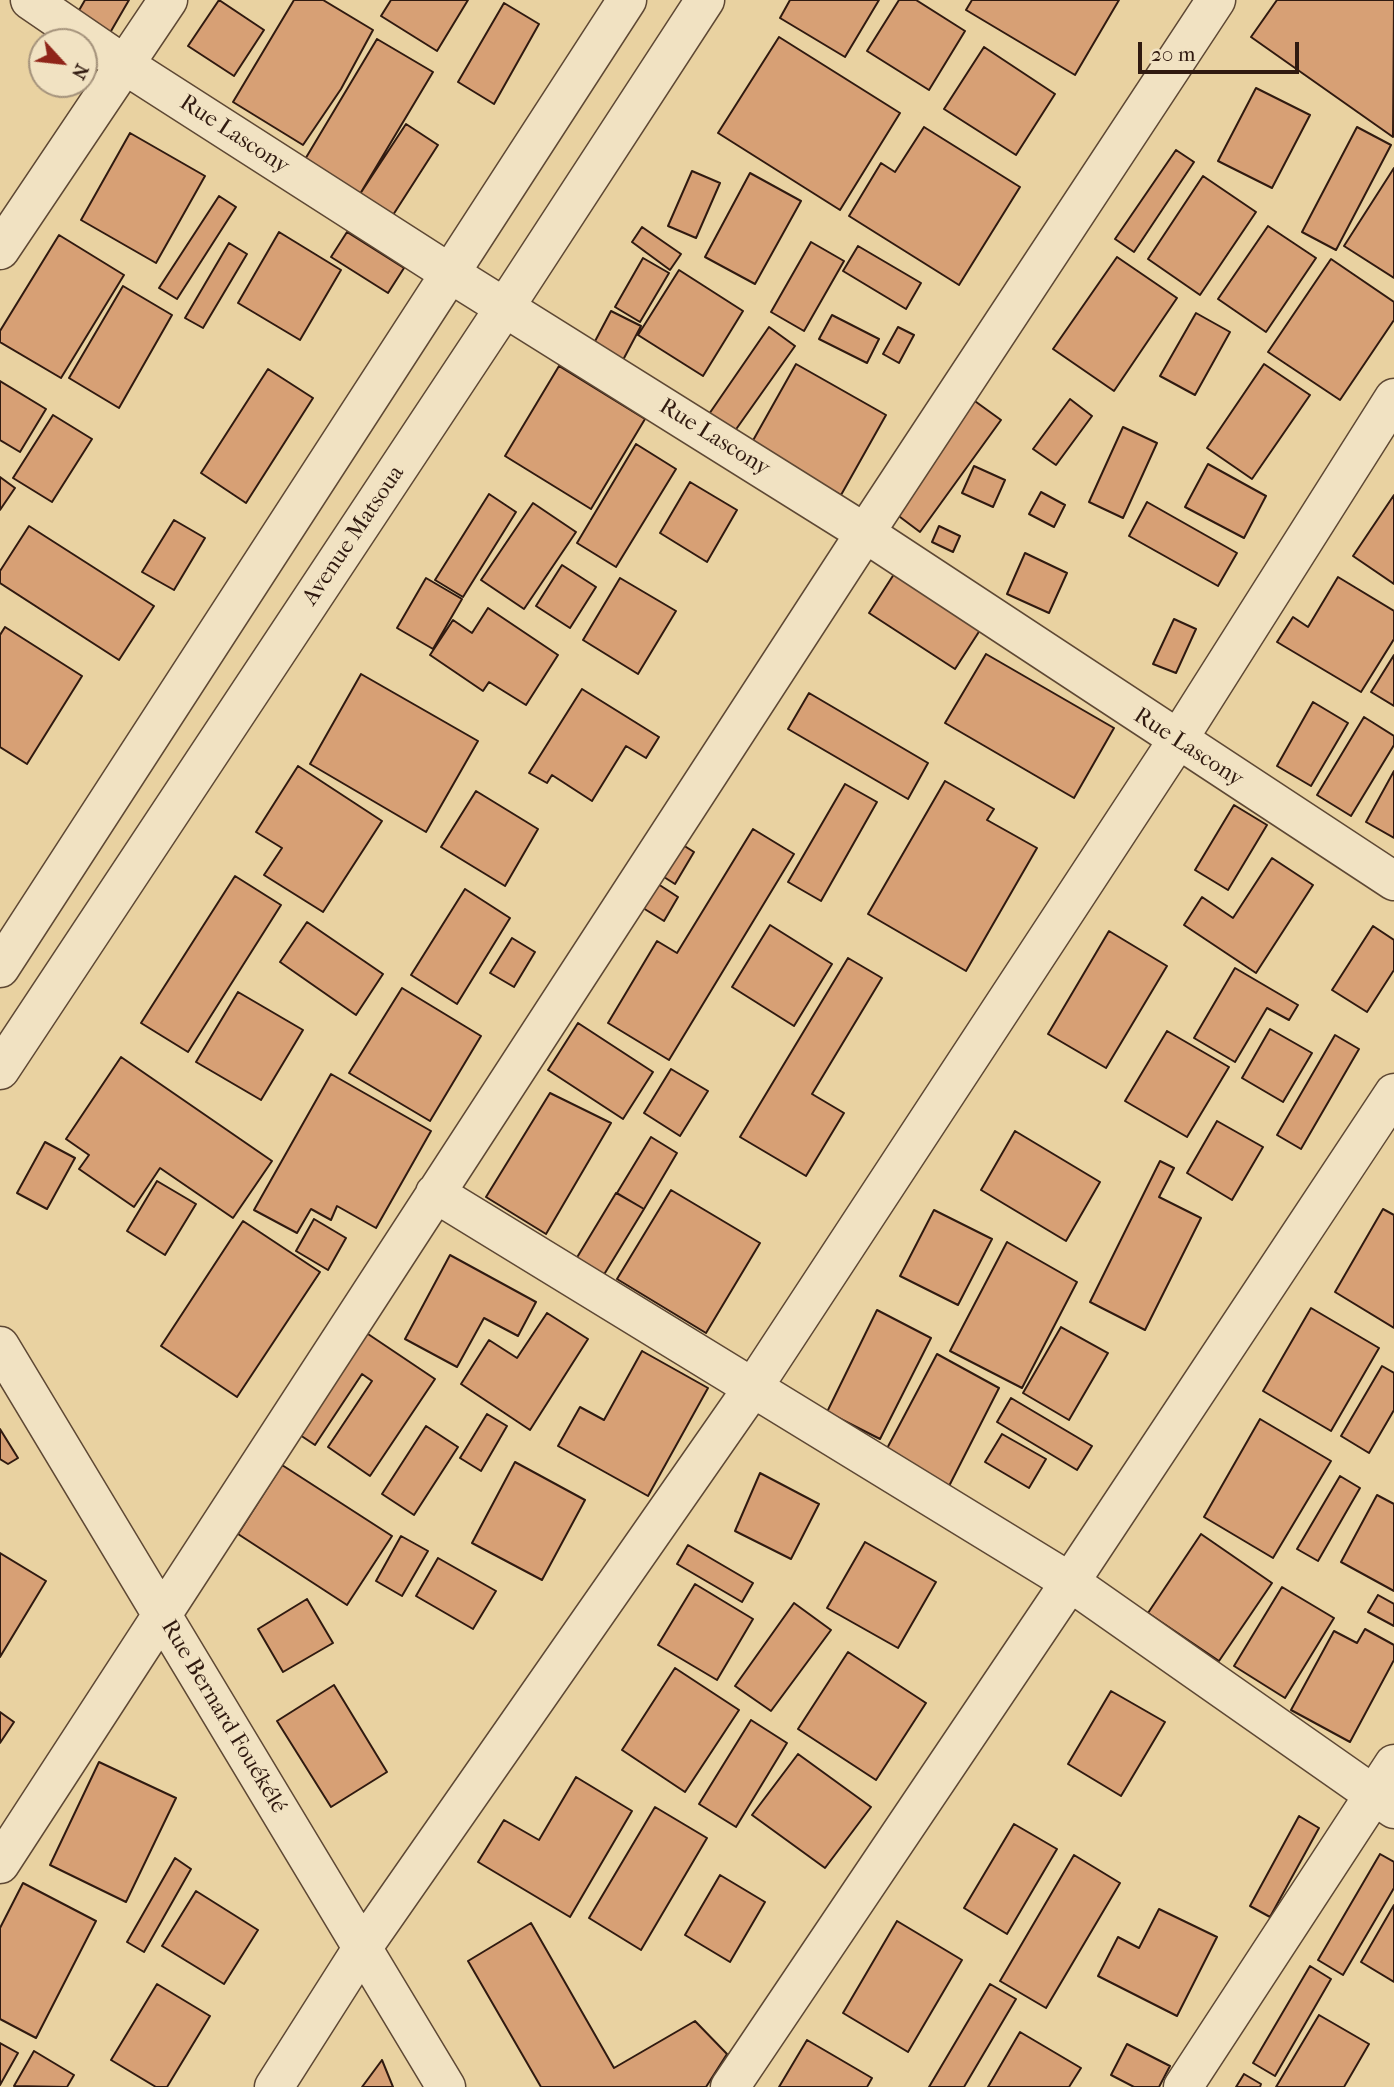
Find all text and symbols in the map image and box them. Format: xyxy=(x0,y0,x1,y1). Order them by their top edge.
north arrow xyxy=(28,28,98,98)
scale bar xyxy=(1142,28,1303,72)
text: 20 m xyxy=(1151,42,1195,66)
text: N xyxy=(67,60,93,83)
street label: Rue Lascony xyxy=(174,89,294,181)
street label: Rue Lascony xyxy=(654,393,774,483)
street label: Avenue Matsoua xyxy=(297,461,411,611)
street label: Rue Lascony xyxy=(1128,702,1248,794)
street label: Rue Bernard Fouékélé xyxy=(154,1615,292,1819)

